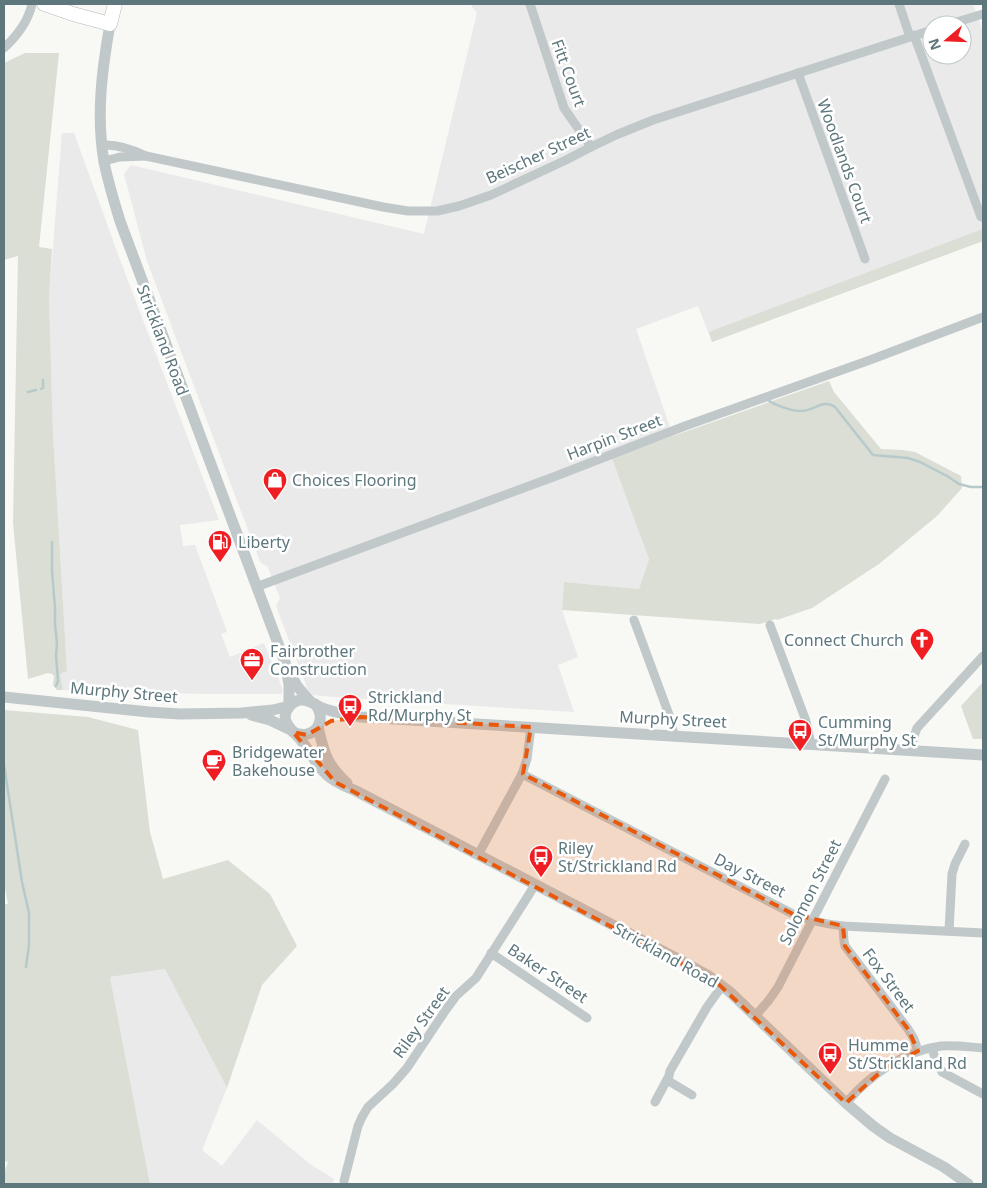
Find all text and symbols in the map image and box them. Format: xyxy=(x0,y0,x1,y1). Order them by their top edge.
north arrow xyxy=(922,15,972,65)
street label: Fitt Court xyxy=(547,36,591,110)
text: N xyxy=(923,36,945,53)
street label: Woodlands Court xyxy=(812,96,878,226)
street label: Beischer Street xyxy=(482,121,594,189)
street label: Strickland Road xyxy=(132,281,194,399)
street label: Harpin Street xyxy=(563,409,665,465)
shop icon: Choices Flooring xyxy=(262,467,288,501)
place label: Choices Flooring xyxy=(292,469,417,491)
fuel station icon: Liberty xyxy=(207,529,233,563)
place label: Liberty xyxy=(238,531,291,553)
church icon: Connect Church xyxy=(909,627,935,661)
place label: Connect Church xyxy=(784,629,904,651)
place label: Fairbrother Construction xyxy=(270,640,367,680)
office icon: Fairbrother Construction xyxy=(239,647,265,681)
street label: Murphy Street xyxy=(69,676,179,708)
place label: Strickland Rd/Murphy St xyxy=(368,686,472,726)
bus stop icon: Strickland Rd/Murphy St xyxy=(337,693,363,727)
street label: Murphy Street xyxy=(619,705,728,733)
place label: Cumming St/Murphy St xyxy=(818,711,916,751)
bus stop icon: Cumming St/Murphy St xyxy=(787,718,813,752)
place label: Bridgewater Bakehouse xyxy=(232,741,325,781)
cafe icon: Bridgewater Bakehouse xyxy=(201,748,227,782)
street label: Solomon Street xyxy=(774,835,846,949)
place label: Riley St/Strickland Rd xyxy=(558,837,677,877)
bus stop icon: Riley St/Strickland Rd xyxy=(528,844,554,878)
street label: Day Street xyxy=(710,848,790,903)
street label: Strickland Road xyxy=(610,917,722,993)
street label: Baker Street xyxy=(504,938,593,1008)
street label: Fox Street xyxy=(858,943,920,1017)
street label: Riley Street xyxy=(387,981,455,1062)
place label: Humme St/Strickland Rd xyxy=(848,1034,967,1074)
bus stop icon: Humme St/Strickland Rd xyxy=(817,1041,843,1075)

